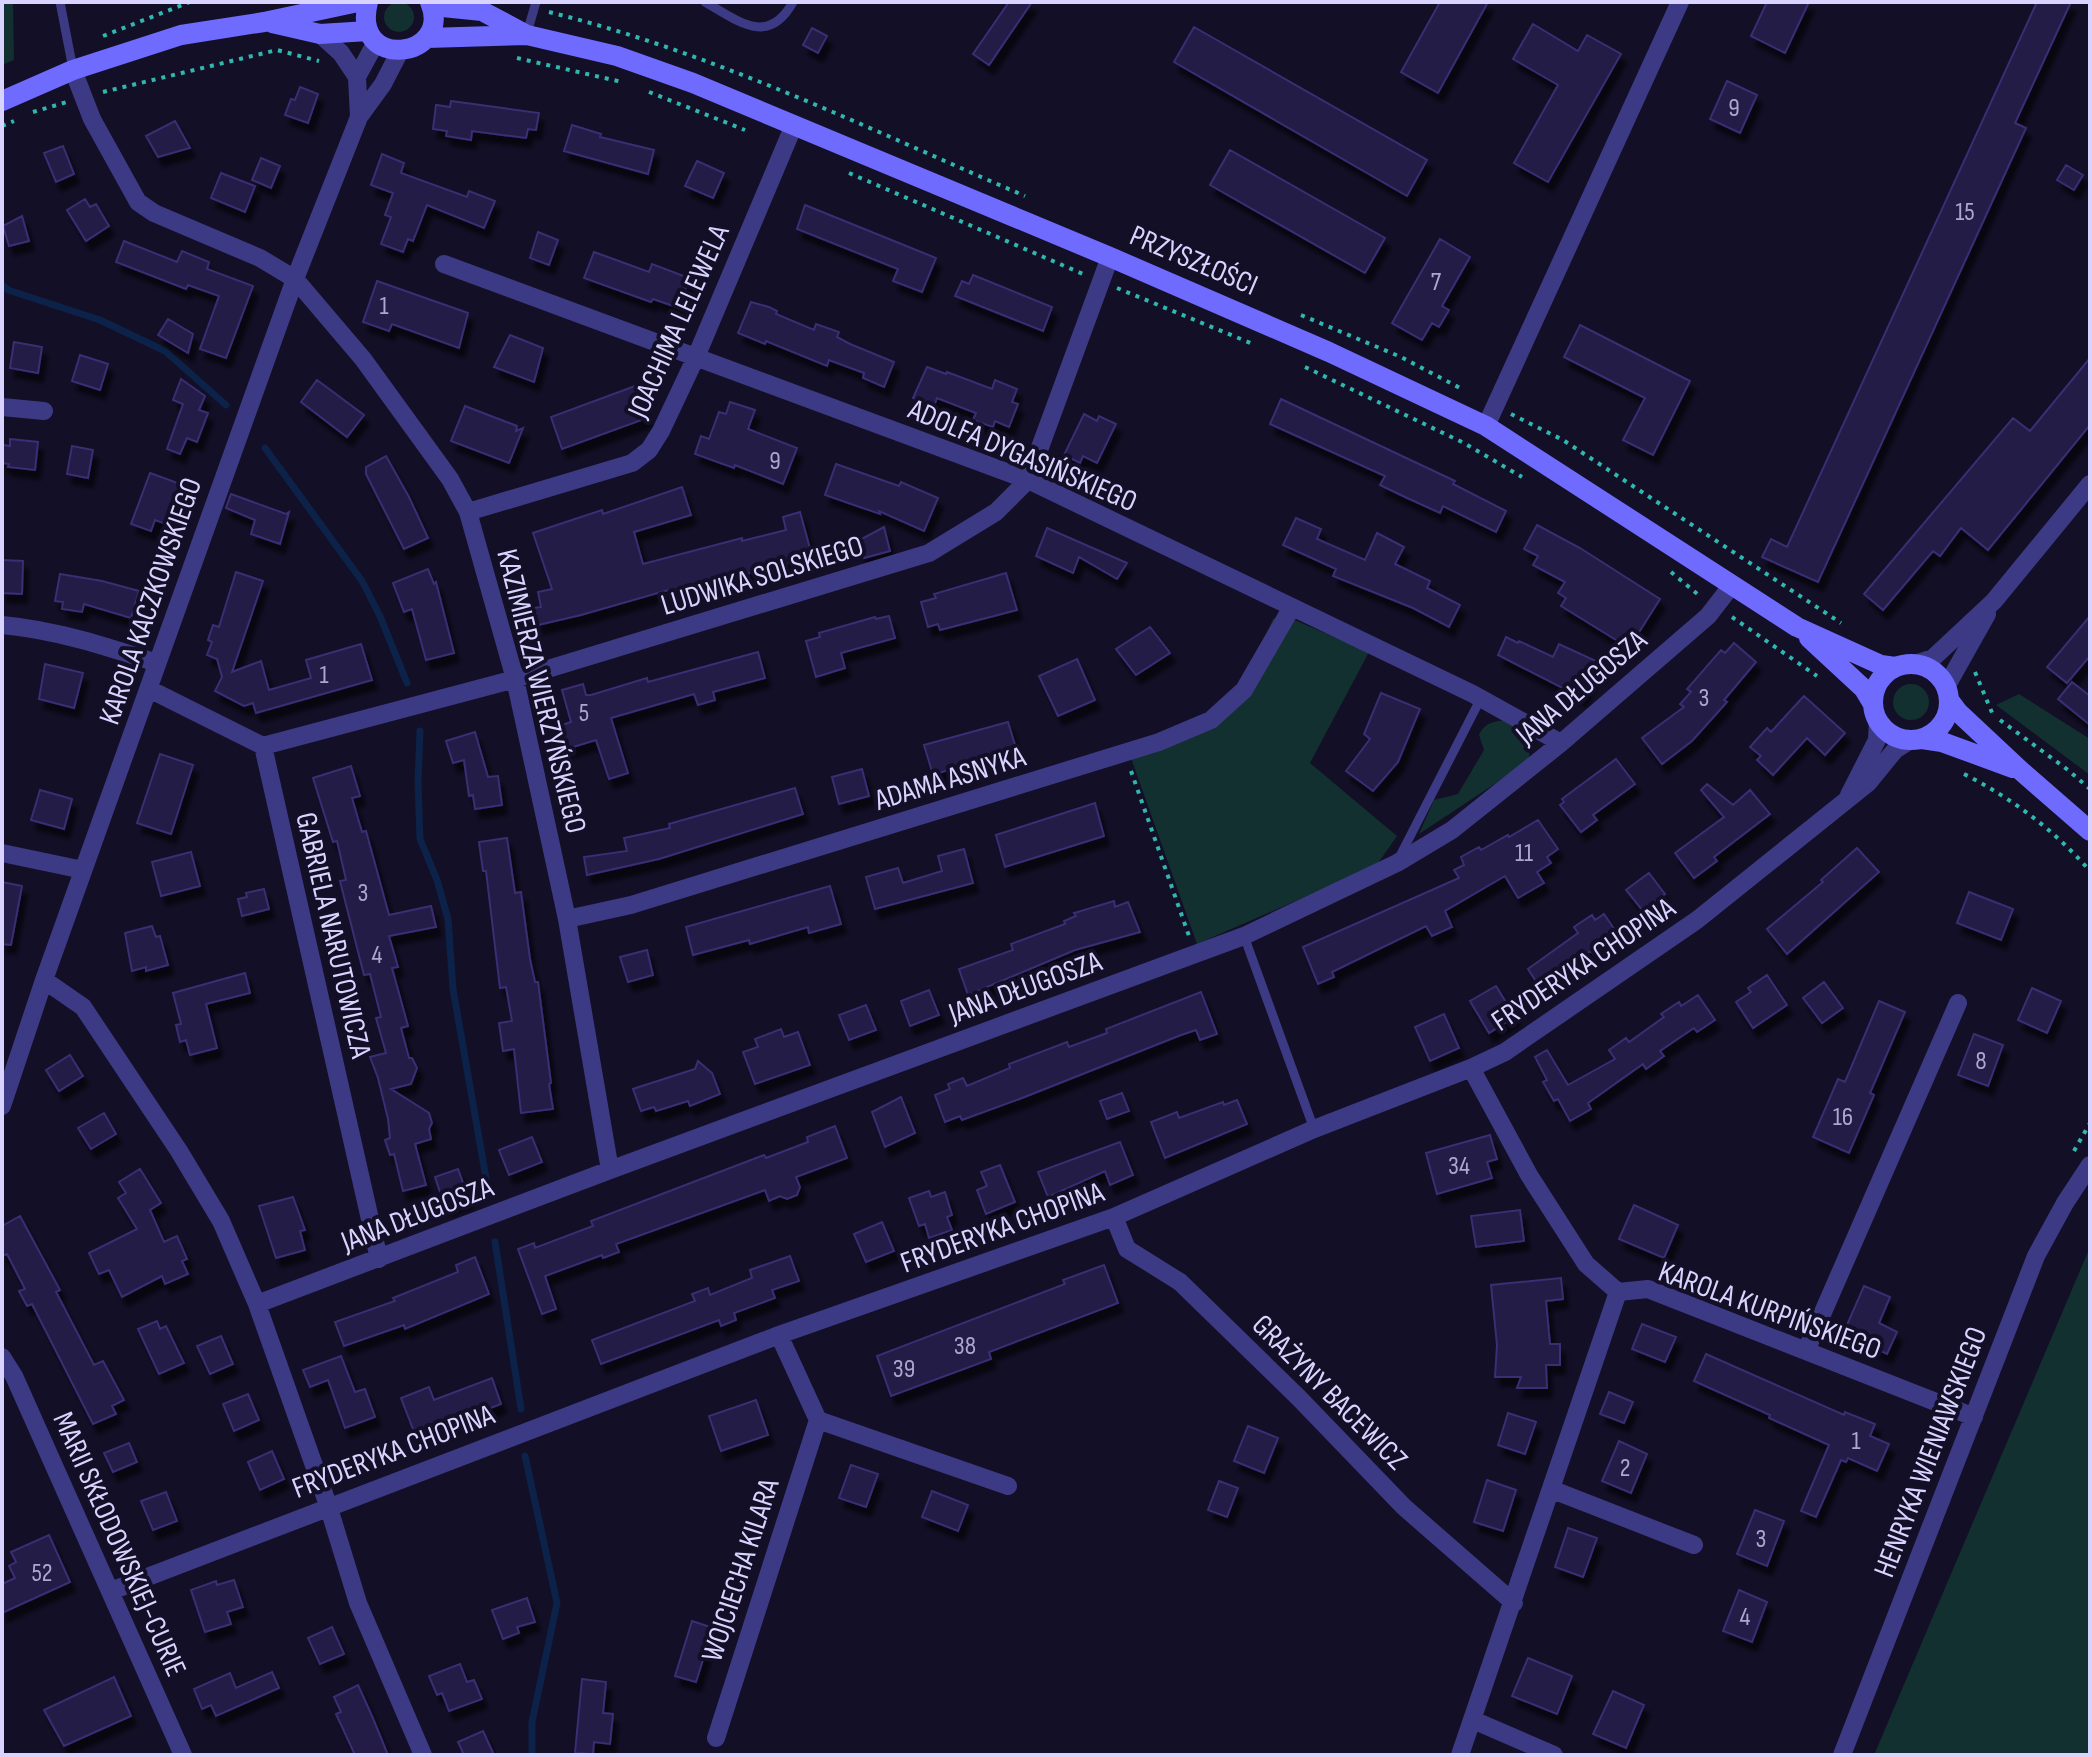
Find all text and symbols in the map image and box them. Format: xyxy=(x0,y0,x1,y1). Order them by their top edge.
house number: 9 xyxy=(1728,93,1740,124)
house number: 15 xyxy=(1955,197,1975,228)
street label: PRZYSZŁOŚCI xyxy=(1124,218,1263,304)
street label: JOACHIMA LELEWELA xyxy=(620,219,738,425)
house number: 7 xyxy=(1431,267,1442,298)
house number: 1 xyxy=(379,291,389,322)
street label: ADOLFA DYGASIŃSKIEGO xyxy=(902,391,1142,520)
house number: 9 xyxy=(769,446,781,477)
street label: KAROLA KACZKOWSKIEGO xyxy=(92,473,210,729)
street label: LUDWIKA SOLSKIEGO xyxy=(657,528,868,624)
street label: KAZIMIERZA WIERZYŃSKIEGO xyxy=(488,545,594,837)
street label: JANA DŁUGOSZA xyxy=(1508,622,1655,754)
house number: 1 xyxy=(319,660,329,691)
house number: 3 xyxy=(1699,683,1709,714)
house number: 5 xyxy=(579,698,589,729)
street label: ADAMA ASNYKA xyxy=(870,739,1030,819)
street label: GABRIELA NARUTOWICZA xyxy=(287,809,379,1062)
house number: 11 xyxy=(1515,838,1533,869)
house number: 3 xyxy=(358,878,368,909)
street label: FRYDERYKA CHOPINA xyxy=(1485,890,1682,1039)
house number: 4 xyxy=(372,940,383,971)
street label: JANA DŁUGOSZA xyxy=(943,944,1107,1033)
house number: 8 xyxy=(1975,1046,1987,1077)
house number: 16 xyxy=(1833,1102,1853,1133)
house number: 34 xyxy=(1448,1151,1470,1182)
street label: JANA DŁUGOSZA xyxy=(335,1169,499,1261)
street label: FRYDERYKA CHOPINA xyxy=(896,1174,1109,1281)
street label: KAROLA KURPIŃSKIEGO xyxy=(1653,1254,1886,1368)
street label: GRAŻYNY BACEWICZ xyxy=(1244,1307,1415,1478)
street label: HENRYKA WIENIAWSKIEGO xyxy=(1867,1322,1995,1583)
house number: 38 xyxy=(954,1331,976,1362)
house number: 39 xyxy=(893,1354,915,1385)
street label: FRYDERYKA CHOPINA xyxy=(287,1397,500,1507)
street label: MARII SKŁODOWSKIEJ-CURIE xyxy=(45,1407,194,1682)
house number: 1 xyxy=(1851,1426,1861,1457)
house number: 2 xyxy=(1620,1453,1630,1484)
street label: WOJCIECHA KILARA xyxy=(694,1474,788,1666)
house number: 3 xyxy=(1756,1524,1766,1555)
house number: 52 xyxy=(31,1558,53,1589)
house number: 4 xyxy=(1740,1602,1751,1633)

